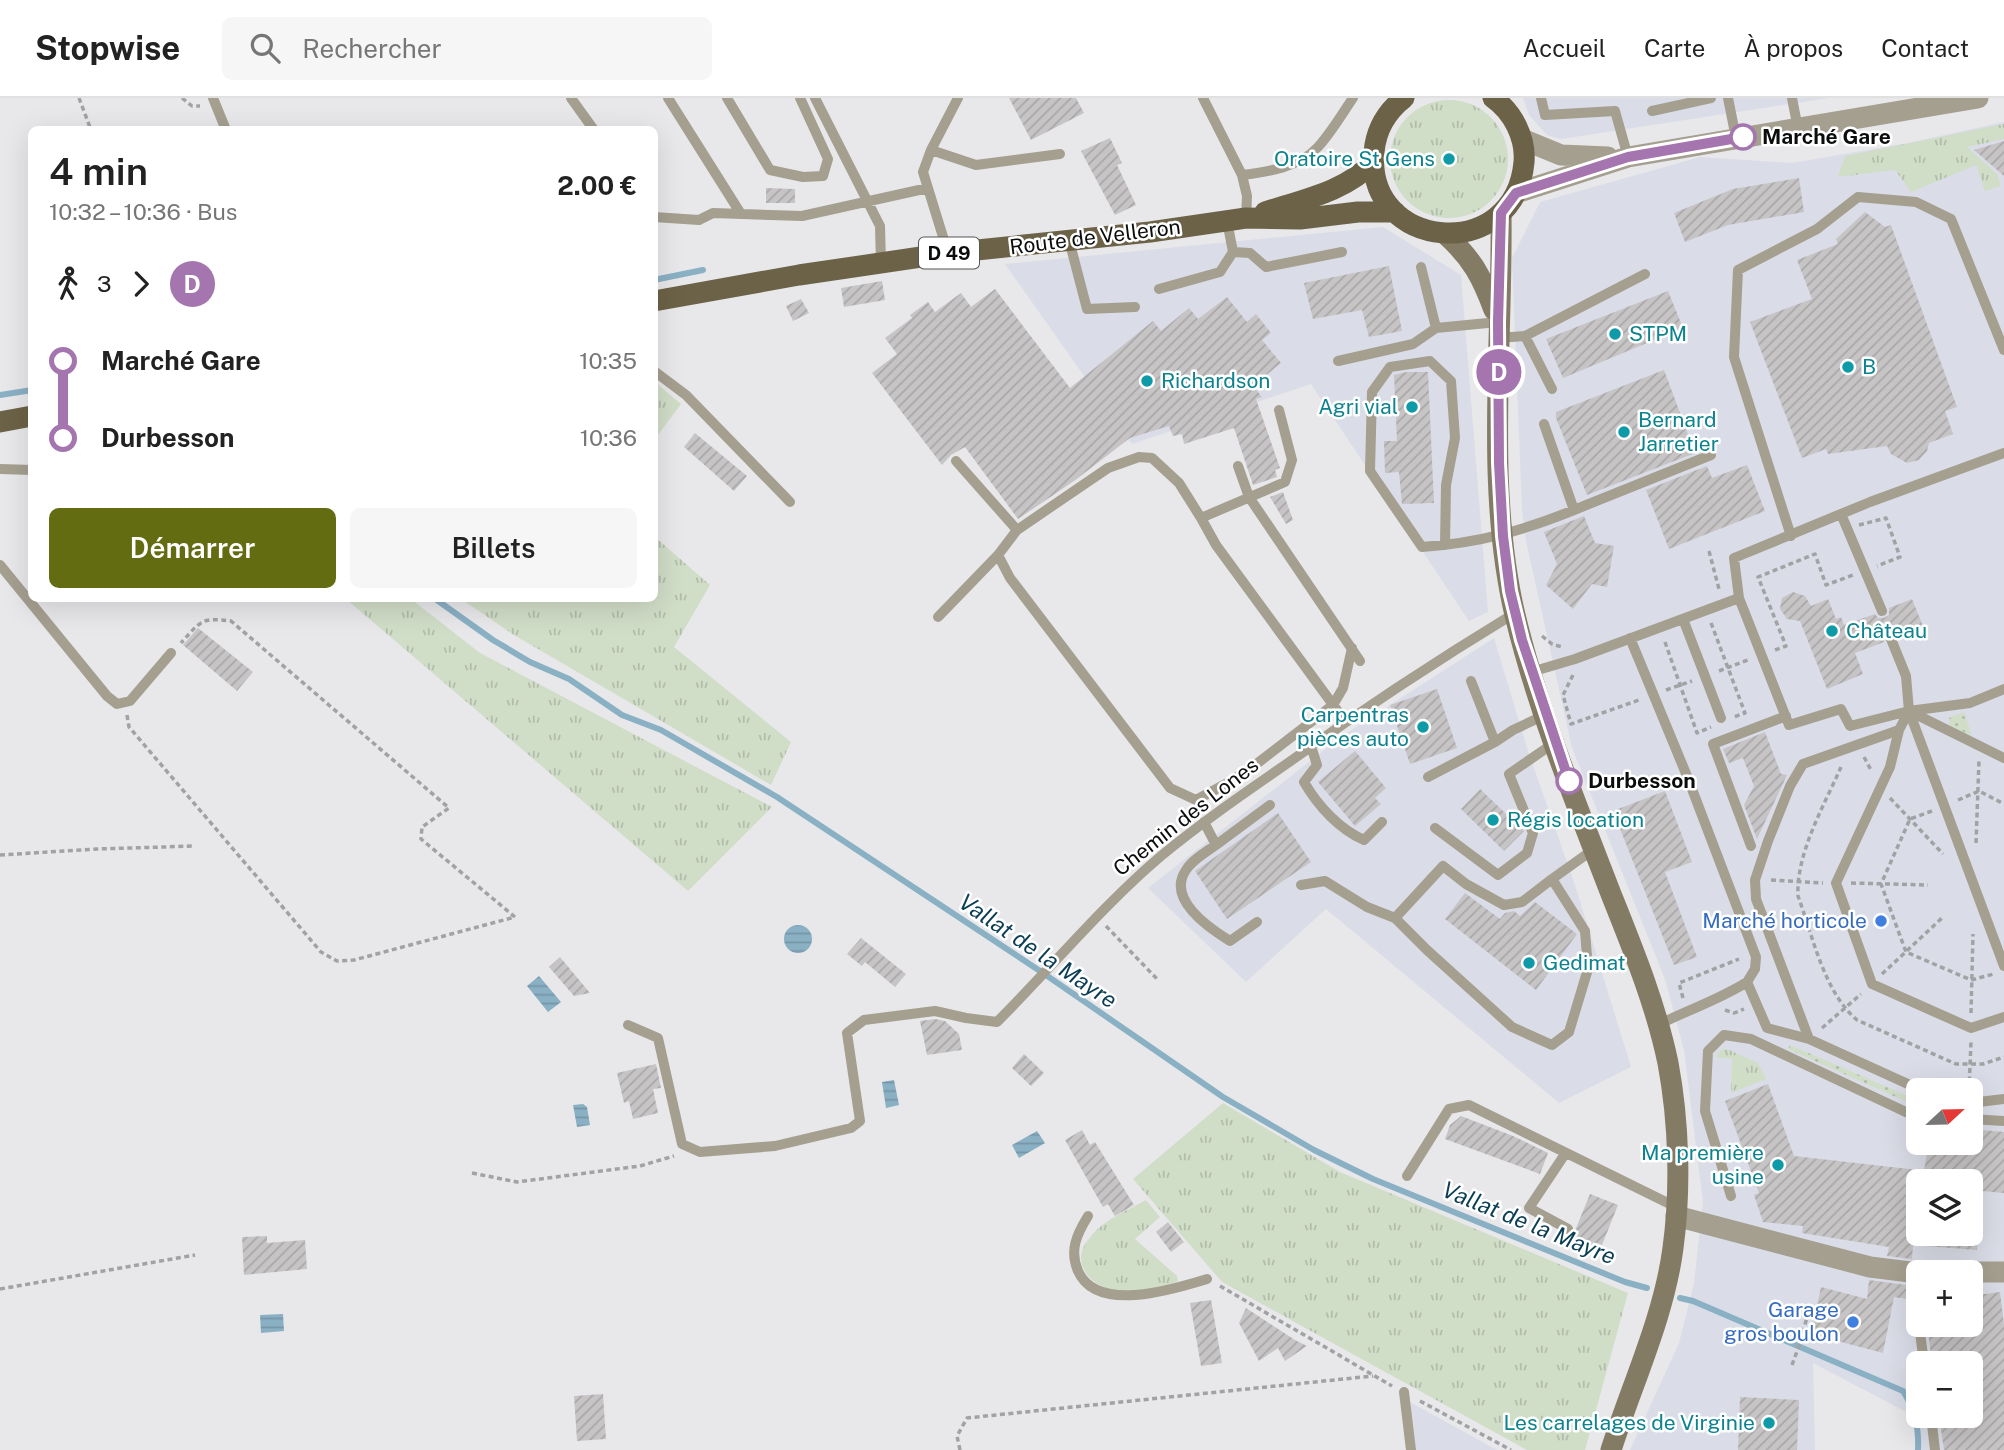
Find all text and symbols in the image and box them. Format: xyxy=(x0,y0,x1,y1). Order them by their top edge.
search box xyxy=(222,17,712,80)
text: Stopwise xyxy=(35,29,180,67)
icon: search xyxy=(246,29,284,67)
text: Rechercher xyxy=(302,33,442,64)
text: Accueil xyxy=(1523,34,1606,62)
text: Carte xyxy=(1644,34,1705,62)
text: À propos xyxy=(1743,34,1843,62)
text: Contact xyxy=(1881,34,1969,62)
marker: Marché Gare xyxy=(1730,124,1756,150)
place label: Marché Gare xyxy=(1762,124,1891,149)
place label: Oratoire St Gens xyxy=(1274,146,1435,171)
text: 4 min xyxy=(49,149,148,194)
marker: Oratoire St Gens xyxy=(1441,151,1457,167)
text: 2.00 € xyxy=(557,170,637,201)
text: 10:32 – 10:36 · Bus xyxy=(49,198,237,225)
street label: Route de Velleron xyxy=(1008,214,1182,259)
road number: D 49 xyxy=(919,238,979,268)
icon: walk xyxy=(49,265,87,303)
icon: forward xyxy=(122,265,160,303)
text: 3 xyxy=(97,270,112,297)
text: D xyxy=(184,270,201,298)
place label: STPM xyxy=(1629,321,1687,346)
marker: STPM xyxy=(1607,326,1623,342)
text: Marché Gare xyxy=(101,345,261,376)
text: 10:35 xyxy=(579,347,637,374)
line badge: D xyxy=(1476,349,1522,395)
place label: B xyxy=(1862,354,1876,379)
text: D xyxy=(1490,358,1508,386)
marker: B xyxy=(1840,359,1856,375)
place label: Richardson xyxy=(1161,368,1270,393)
marker: Richardson xyxy=(1139,373,1155,389)
place label: Agri vial xyxy=(1318,394,1398,419)
marker: Agri vial xyxy=(1404,399,1420,415)
place label: Bernard Jarretier xyxy=(1638,407,1719,456)
text: Durbesson xyxy=(101,422,234,453)
text: 10:36 xyxy=(580,424,637,451)
marker: Bernard Jarretier xyxy=(1616,424,1632,440)
button: Démarrer xyxy=(49,508,336,588)
button: Billets xyxy=(350,508,637,588)
place label: Château xyxy=(1846,618,1927,643)
marker: Château xyxy=(1824,623,1840,639)
place label: Carpentras pièces auto xyxy=(1297,702,1409,751)
marker: Carpentras pièces auto xyxy=(1415,719,1431,735)
street label: Chemin des Lones xyxy=(1108,752,1263,881)
marker: Durbesson xyxy=(1556,768,1582,794)
place label: Durbesson xyxy=(1588,768,1696,793)
place label: Régis location xyxy=(1507,807,1644,832)
marker: Régis location xyxy=(1485,812,1501,828)
water label: Vallat de la Mayre xyxy=(954,888,1122,1013)
place label: Marché horticole xyxy=(1702,908,1867,933)
marker: Marché horticole xyxy=(1873,913,1889,929)
place label: Gedimat xyxy=(1543,950,1626,975)
marker: Gedimat xyxy=(1521,955,1537,971)
north arrow xyxy=(1906,1078,1983,1155)
map controls xyxy=(1906,1078,1983,1428)
place label: Ma première usine xyxy=(1641,1140,1764,1189)
marker: Ma première usine xyxy=(1770,1157,1786,1173)
button: layers xyxy=(1906,1169,1983,1246)
water label: Vallat de la Mayre xyxy=(1439,1175,1620,1270)
button: + xyxy=(1906,1260,1983,1337)
place label: Garage gros boulon xyxy=(1724,1297,1839,1346)
marker: Garage gros boulon xyxy=(1845,1314,1861,1330)
button: − xyxy=(1906,1351,1983,1428)
place label: Les carrelages de Virginie xyxy=(1503,1410,1755,1435)
marker: Les carrelages de Virginie xyxy=(1761,1415,1777,1431)

